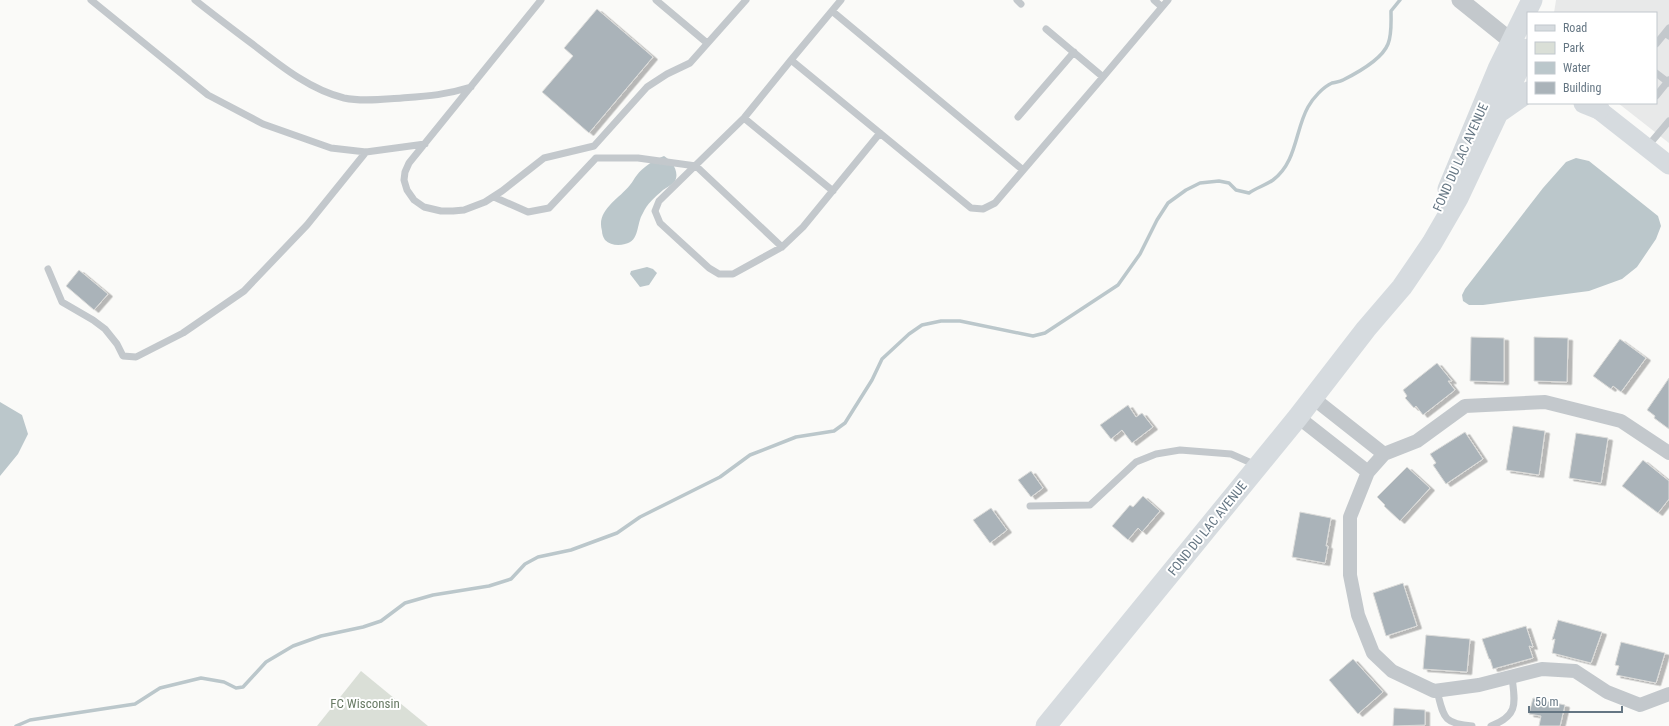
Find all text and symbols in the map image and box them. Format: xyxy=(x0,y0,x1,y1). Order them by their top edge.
legend xyxy=(1527,12,1657,104)
text: Road xyxy=(1563,21,1587,35)
text: Park xyxy=(1563,41,1585,55)
text: Water xyxy=(1563,61,1591,75)
text: Building xyxy=(1563,81,1601,95)
street label: FOND DU LAC AVENUE xyxy=(1430,101,1491,214)
street label: FOND DU LAC AVENUE xyxy=(1165,478,1250,578)
scale bar xyxy=(1529,688,1622,714)
text: 50 m xyxy=(1535,695,1559,709)
park label: FC Wisconsin xyxy=(330,696,400,711)

